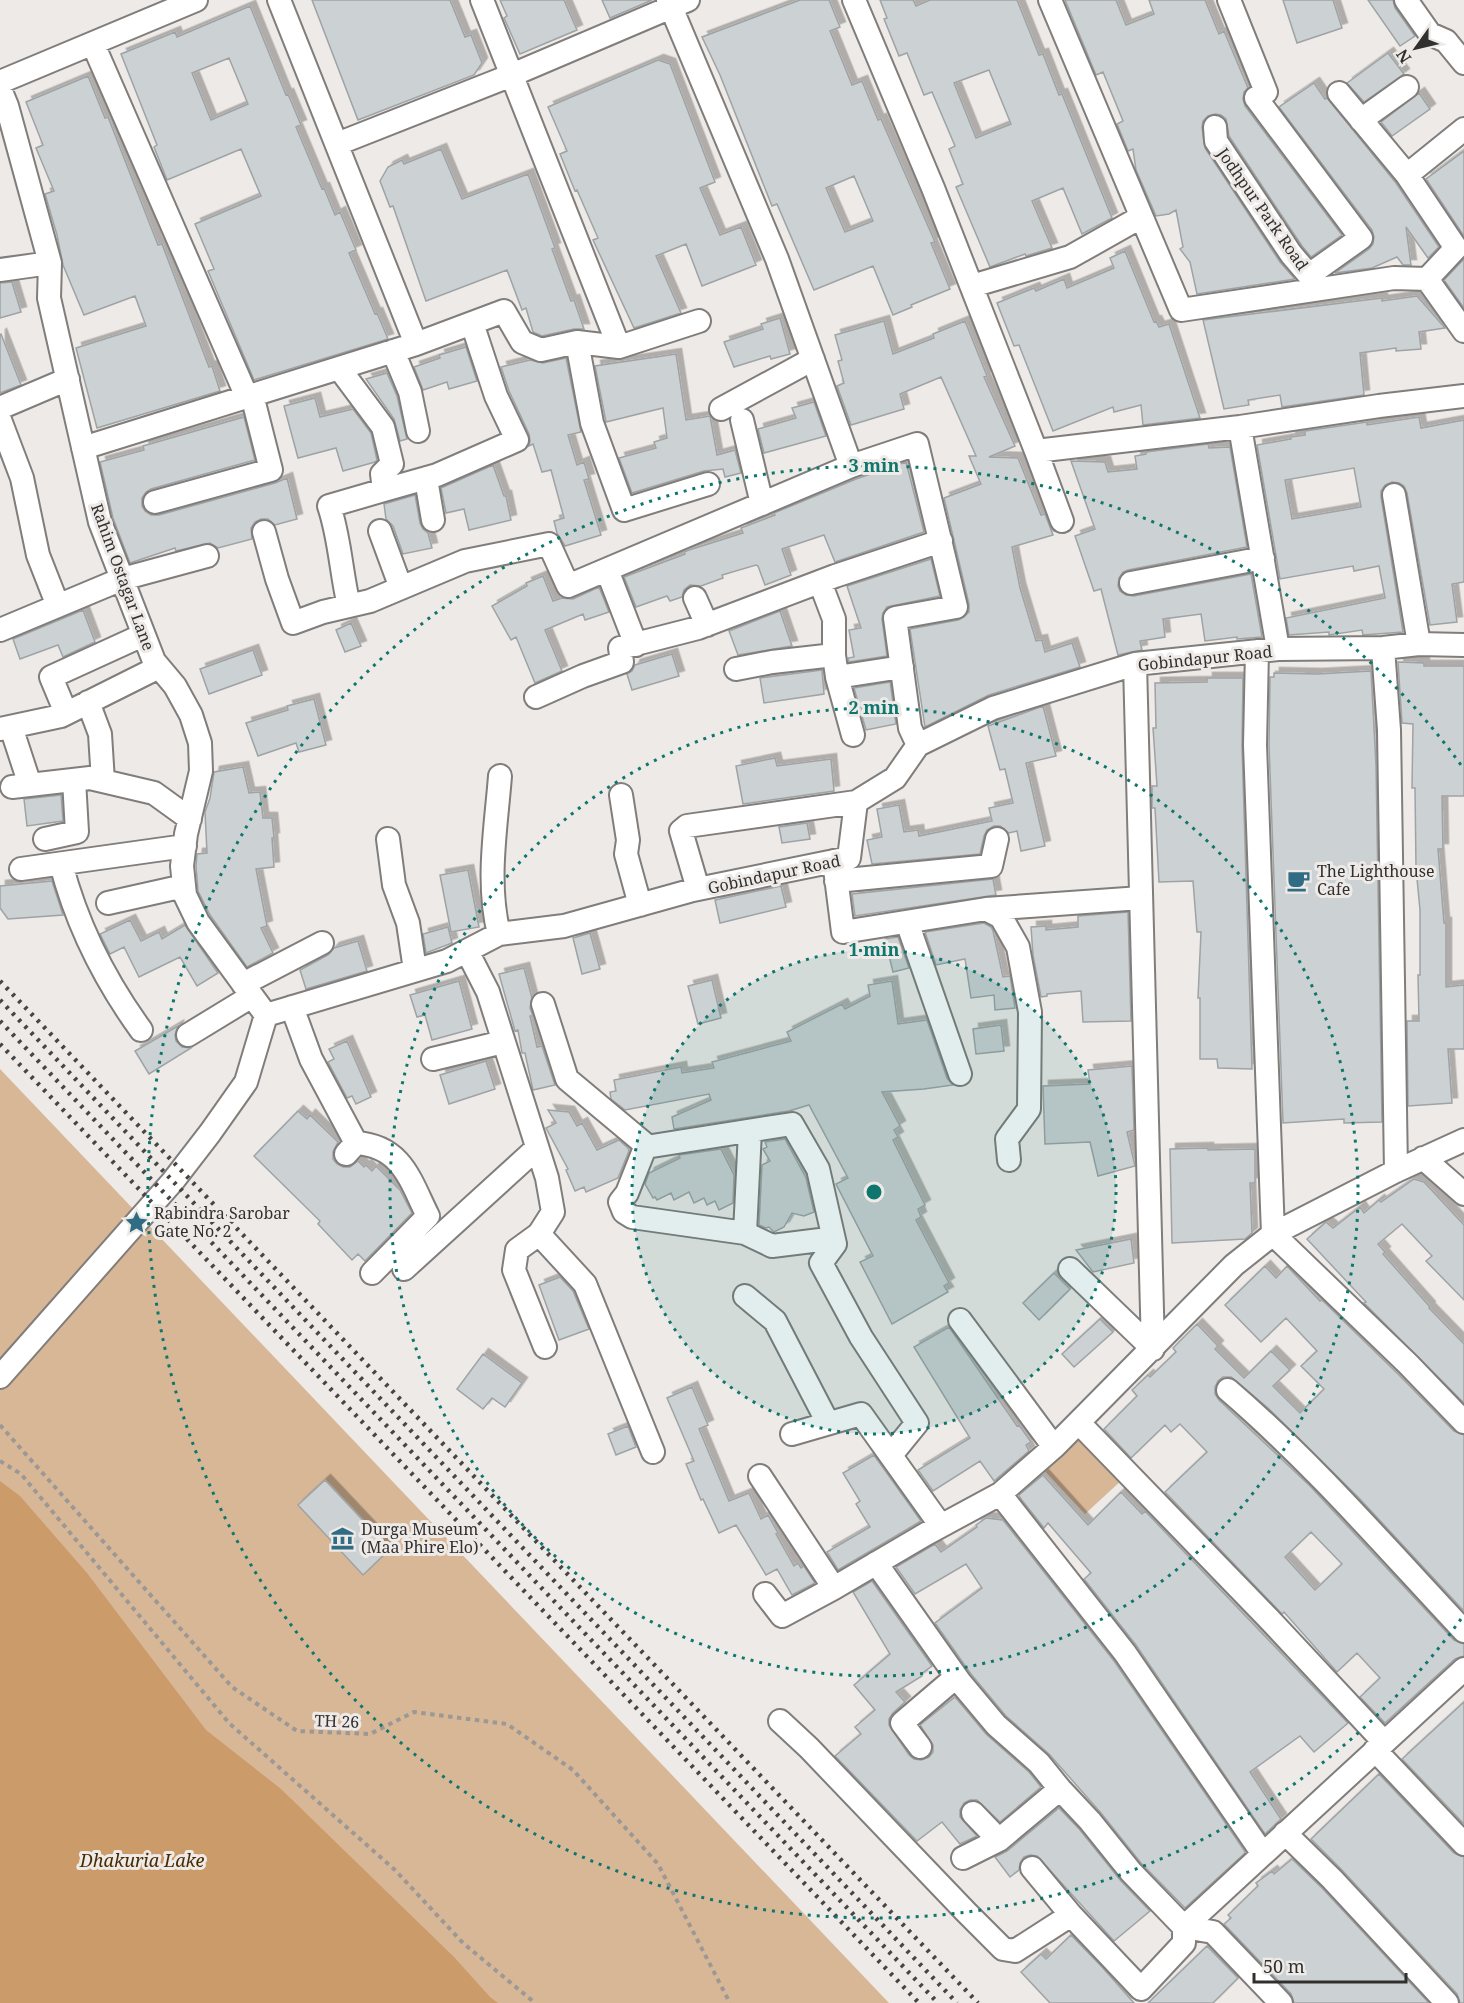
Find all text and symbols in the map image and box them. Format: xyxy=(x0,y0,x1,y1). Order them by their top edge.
north arrow xyxy=(1386,18,1446,78)
text: N xyxy=(1391,45,1416,68)
street label: Jodhpur Park Road xyxy=(1212,143,1314,275)
text: 3 min xyxy=(849,453,899,477)
street label: Rahim Ostagar Lane xyxy=(86,500,160,654)
street label: Gobindapur Road xyxy=(1137,640,1273,676)
text: 2 min xyxy=(849,695,899,719)
street label: Gobindapur Road xyxy=(706,849,842,899)
place label: The Lighthouse Cafe xyxy=(1317,860,1435,900)
cafe icon: The Lighthouse Cafe xyxy=(1286,867,1312,893)
text: 1 min xyxy=(849,937,899,961)
centre of rings xyxy=(864,1182,884,1202)
place label: Rabindra Sarobar Gate No. 2 xyxy=(154,1202,290,1242)
place icon: Rabindra Sarobar Gate No. 2 xyxy=(123,1209,149,1235)
place label: Durga Museum (Maa Phire Elo) xyxy=(361,1518,479,1558)
museum icon: Durga Museum (Maa Phire Elo) xyxy=(330,1525,356,1551)
street label: TH 26 xyxy=(314,1709,360,1733)
water label: Dhakuria Lake xyxy=(79,1848,204,1872)
scale bar xyxy=(1254,1946,1406,1984)
text: 50 m xyxy=(1263,1954,1305,1978)

